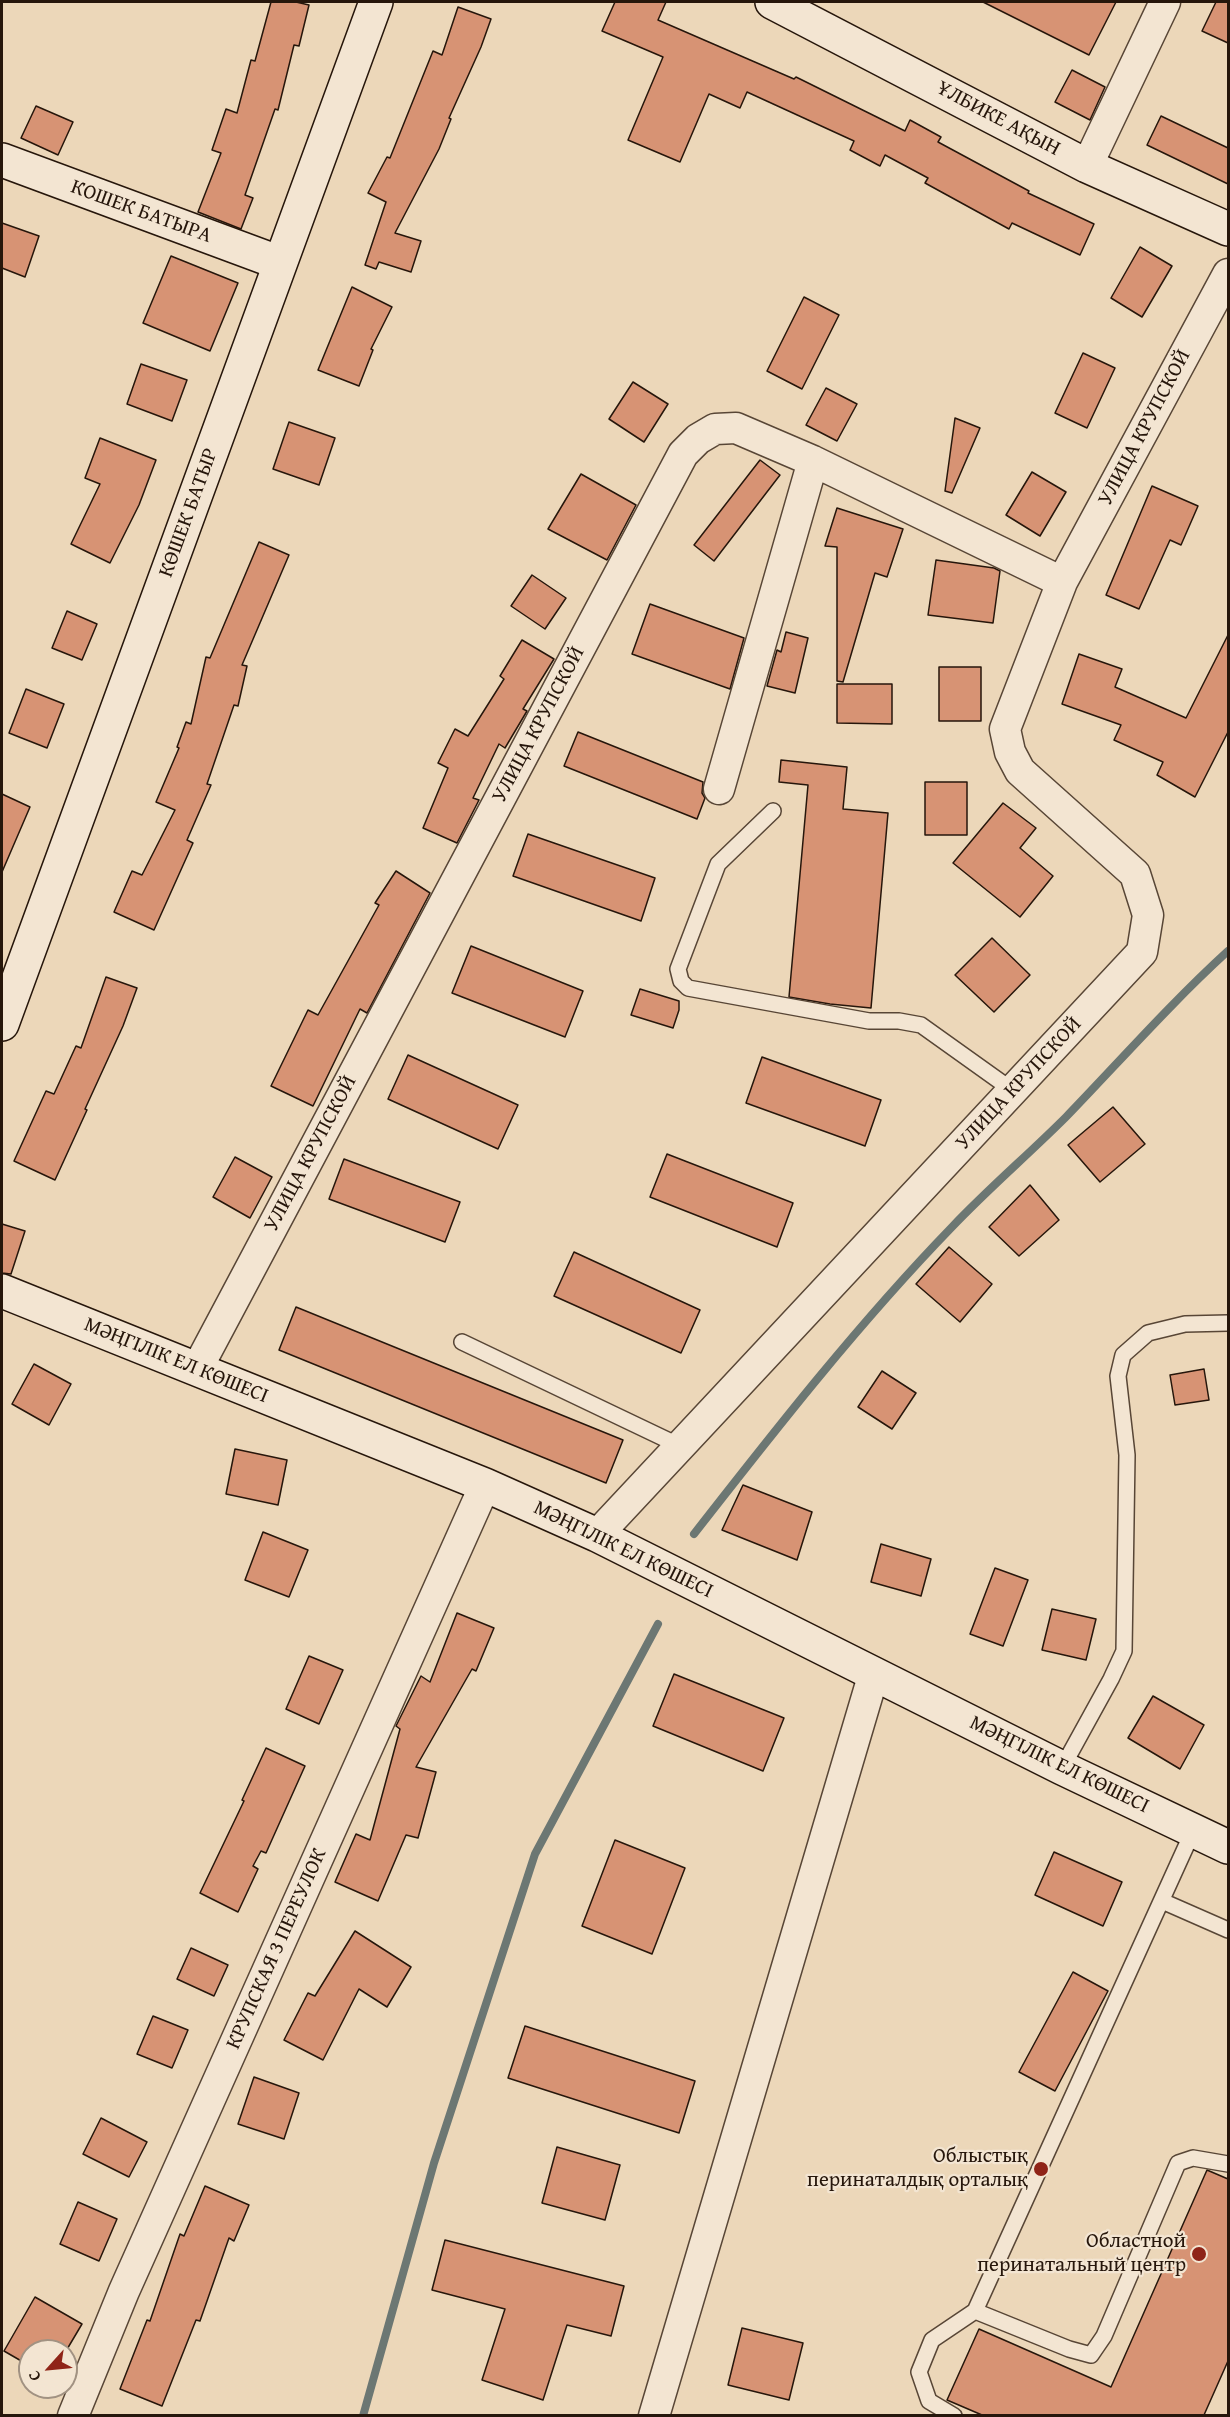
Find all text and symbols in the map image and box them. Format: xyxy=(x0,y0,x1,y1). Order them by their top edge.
street label: ҰЛБИКЕ АҚЫН xyxy=(932,76,1064,162)
street label: КОШЕК БАТЫРА xyxy=(67,175,215,249)
street label: УЛИЦА КРУПСКОЙ xyxy=(1093,346,1197,510)
street label: КӨШЕК БАТЫР xyxy=(154,445,224,581)
street label: УЛИЦА КРУПСКОЙ xyxy=(487,643,591,807)
street label: УЛИЦА КРУПСКОЙ xyxy=(951,1012,1087,1156)
street label: УЛИЦА КРУПСКОЙ xyxy=(259,1072,363,1236)
street label: МӘҢГІЛІК ЕЛ КӨШЕСІ xyxy=(80,1313,272,1409)
street label: МӘҢГІЛІК ЕЛ КӨШЕСІ xyxy=(529,1496,717,1604)
street label: МӘҢГІЛІК ЕЛ КӨШЕСІ xyxy=(965,1711,1153,1819)
street label: КРУПСКАЯ 3 ПЕРЕУЛОК xyxy=(221,1845,333,2053)
place label: Облыстық перинаталдық орталық xyxy=(807,2144,1028,2194)
marker: Облыстық перинаталдық орталық xyxy=(1032,2160,1050,2178)
place label: Областной перинатальный центр xyxy=(977,2229,1186,2279)
marker: Областной перинатальный центр xyxy=(1190,2245,1208,2263)
north arrow xyxy=(18,2339,78,2399)
text: С xyxy=(21,2367,46,2386)

